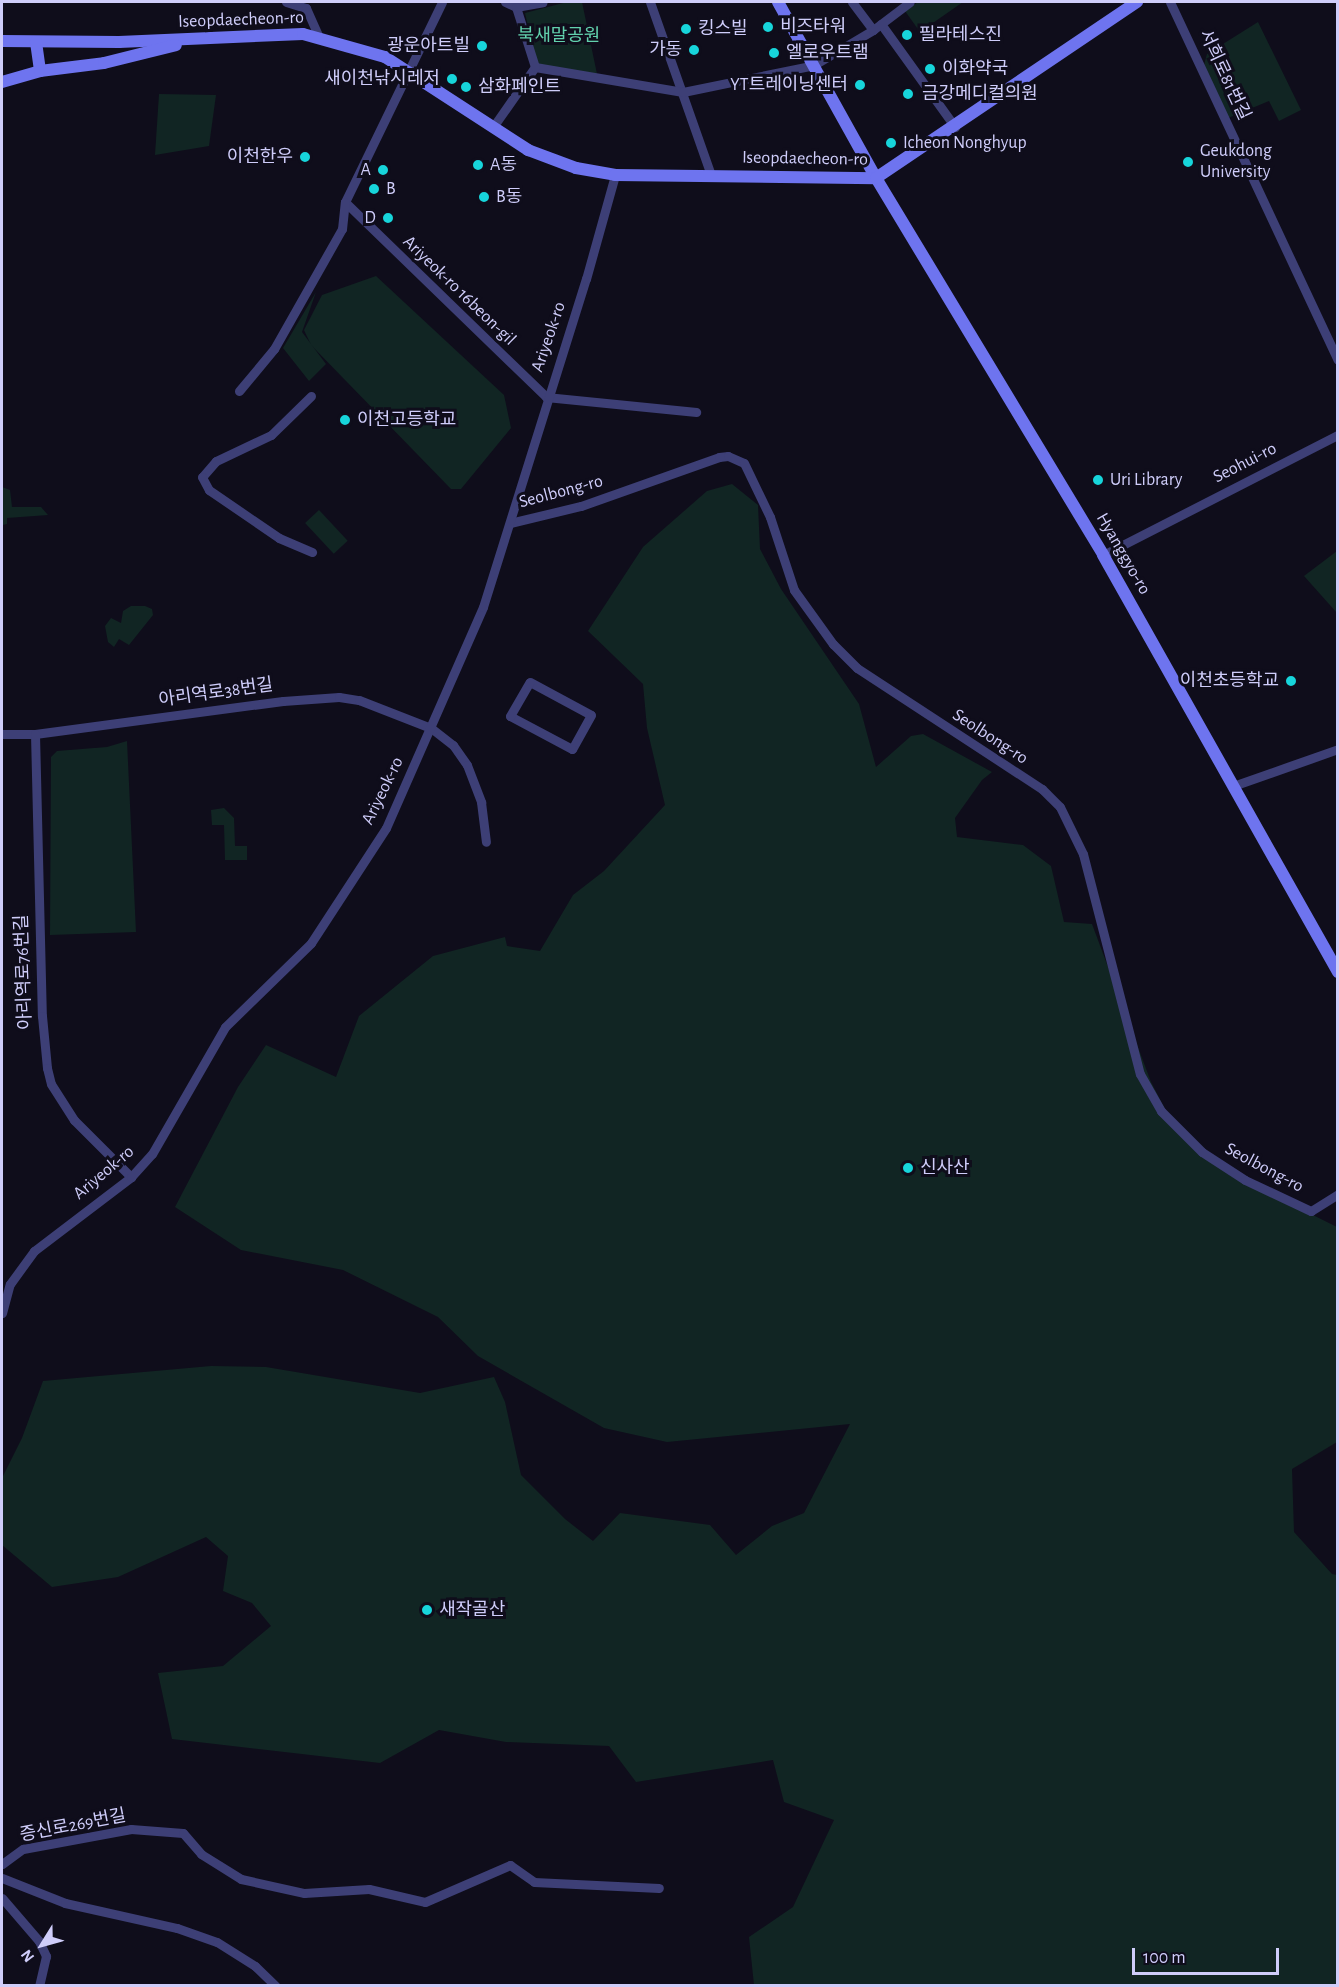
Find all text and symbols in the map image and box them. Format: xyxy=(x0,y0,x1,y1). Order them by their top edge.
street label: Iseopdaecheon-ro xyxy=(178,7,304,33)
place label: 비즈타워 xyxy=(780,16,846,38)
place label: 킹스빌 xyxy=(698,18,748,40)
marker: 비즈타워 xyxy=(761,20,775,34)
marker: 킹스빌 xyxy=(679,22,693,36)
place label: 필라테스진 xyxy=(919,24,1002,46)
park label: 북새말공원 xyxy=(518,25,600,47)
street label: 서희로81번길 xyxy=(1194,26,1254,124)
marker: 필라테스진 xyxy=(900,28,914,42)
place label: 광운아트빌 xyxy=(387,35,470,57)
marker: 광운아트빌 xyxy=(475,39,489,53)
place label: 가동 xyxy=(649,39,682,61)
place label: 엘로우트램 xyxy=(786,42,869,64)
marker: 가동 xyxy=(687,43,701,57)
marker: 엘로우트램 xyxy=(767,46,781,60)
place label: 이화약국 xyxy=(942,58,1008,80)
marker: 이화약국 xyxy=(923,62,937,76)
place label: 새이천낚시레저 xyxy=(324,68,440,90)
marker: 새이천낚시레저 xyxy=(445,72,459,86)
place label: YT트레이닝센터 xyxy=(730,74,848,96)
place label: 삼화페인트 xyxy=(478,76,561,98)
marker: YT트레이닝센터 xyxy=(853,78,867,92)
marker: 삼화페인트 xyxy=(459,80,473,94)
place label: 금강메디컬의원 xyxy=(922,83,1038,105)
marker: 금강메디컬의원 xyxy=(899,85,917,103)
place label: Icheon Nonghyup xyxy=(903,132,1027,154)
marker: Icheon Nonghyup xyxy=(884,136,898,150)
place label: Geukdong University xyxy=(1200,141,1272,184)
place label: 이천한우 xyxy=(227,146,293,168)
street label: Iseopdaecheon-ro xyxy=(742,147,868,171)
marker: 이천한우 xyxy=(298,150,312,164)
place label: A동 xyxy=(490,154,517,176)
marker: Geukdong University xyxy=(1181,155,1195,169)
marker: A동 xyxy=(471,158,485,172)
place label: A xyxy=(361,159,371,181)
marker: A xyxy=(376,163,390,177)
place label: B xyxy=(386,178,396,200)
marker: B xyxy=(367,182,381,196)
place label: B동 xyxy=(496,186,522,208)
marker: B동 xyxy=(477,190,491,204)
place label: D xyxy=(364,207,376,229)
marker: D xyxy=(381,211,395,225)
street label: Ariyeok-ro 16beon-gil xyxy=(398,231,520,351)
street label: Ariyeok-ro xyxy=(527,299,571,375)
place label: 이천고등학교 xyxy=(357,409,456,431)
marker: 이천고등학교 xyxy=(338,413,352,427)
street label: Seohui-ro xyxy=(1210,438,1280,488)
place label: Uri Library xyxy=(1110,469,1182,491)
street label: Seolbong-ro xyxy=(517,470,605,514)
marker: Uri Library xyxy=(1091,473,1105,487)
street label: Hyanggyo-ro xyxy=(1091,509,1155,599)
place label: 이천초등학교 xyxy=(1180,670,1279,692)
street label: 아리역로38번길 xyxy=(157,674,275,712)
marker: 이천초등학교 xyxy=(1284,674,1298,688)
street label: Seolbong-ro xyxy=(948,705,1032,769)
street label: Ariyeok-ro xyxy=(357,754,409,828)
street label: 아리역로76번길 xyxy=(11,914,37,1030)
street label: Seolbong-ro xyxy=(1221,1138,1307,1198)
street label: Ariyeok-ro xyxy=(69,1141,139,1205)
place label: 신사산 xyxy=(920,1157,970,1179)
marker: 신사산 xyxy=(901,1161,915,1175)
place label: 새작골산 xyxy=(439,1599,505,1621)
marker: 새작골산 xyxy=(420,1603,434,1617)
street label: 증신로269번길 xyxy=(18,1805,128,1847)
north arrow xyxy=(12,1915,72,1975)
scale bar xyxy=(1135,1936,1282,1974)
text: N xyxy=(18,1947,37,1965)
text: 100 m xyxy=(1143,1949,1186,1967)

